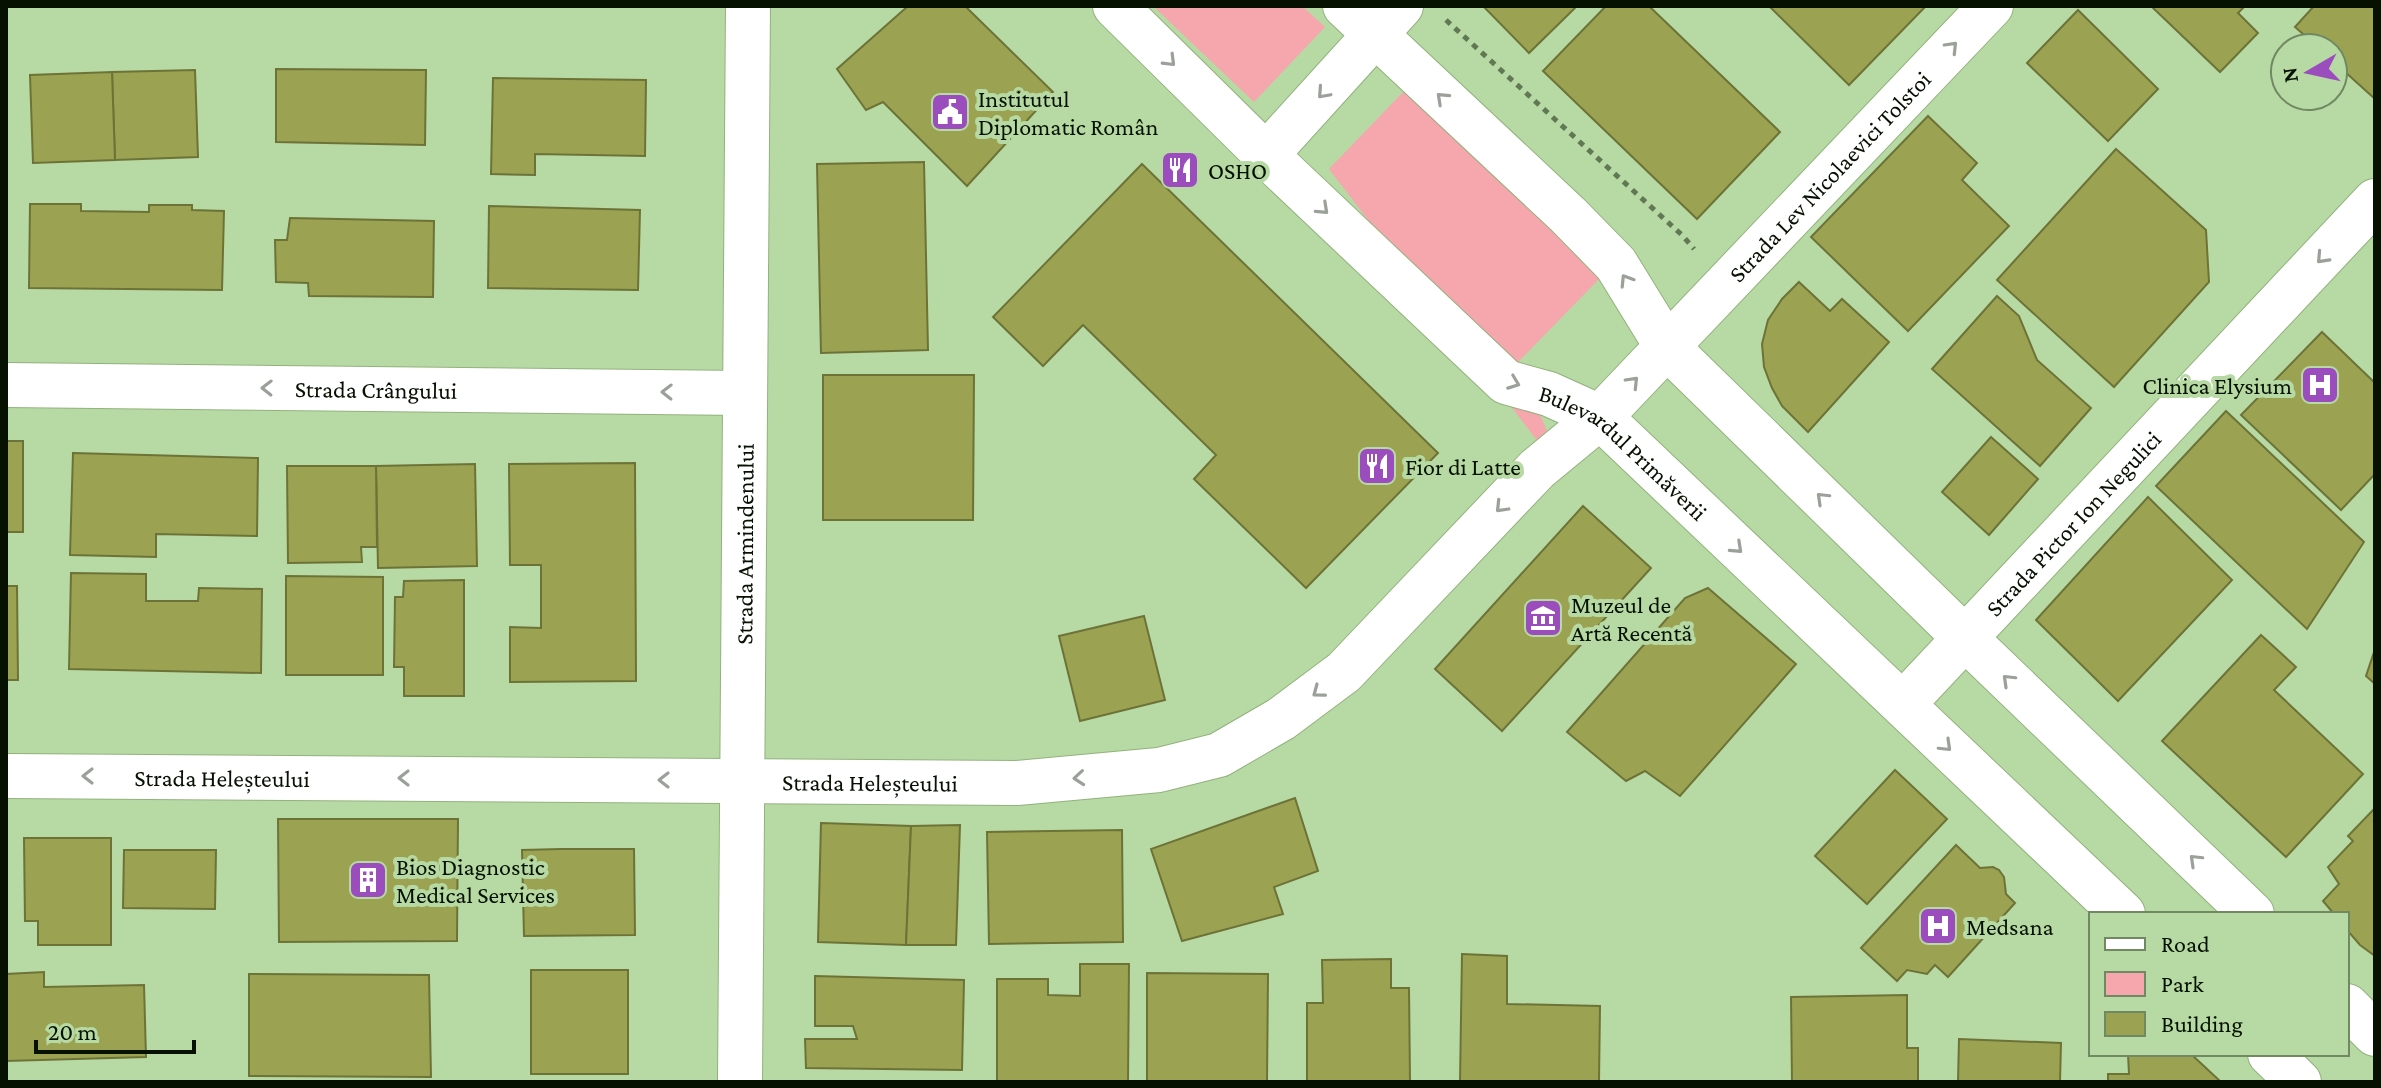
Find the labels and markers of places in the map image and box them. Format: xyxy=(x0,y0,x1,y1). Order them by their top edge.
place label: Institutul Diplomatic Român xyxy=(978,85,1158,140)
public building icon: Institutul Diplomatic Român xyxy=(929,91,971,133)
restaurant icon: OSHO xyxy=(1159,149,1201,191)
place label: OSHO xyxy=(1208,157,1267,184)
hospital icon: Clinica Elysium xyxy=(2299,364,2341,406)
place label: Clinica Elysium xyxy=(2143,372,2292,399)
restaurant icon: Fior di Latte xyxy=(1356,445,1398,487)
place label: Fior di Latte xyxy=(1405,453,1521,480)
place label: Muzeul de Artă Recentă xyxy=(1571,591,1692,646)
museum icon: Muzeul de Artă Recentă xyxy=(1522,597,1564,639)
place label: Bios Diagnostic Medical Services xyxy=(396,853,555,908)
building icon: Bios Diagnostic Medical Services xyxy=(347,859,389,901)
hospital icon: Medsana xyxy=(1917,905,1959,947)
place label: Medsana xyxy=(1966,913,2054,940)

